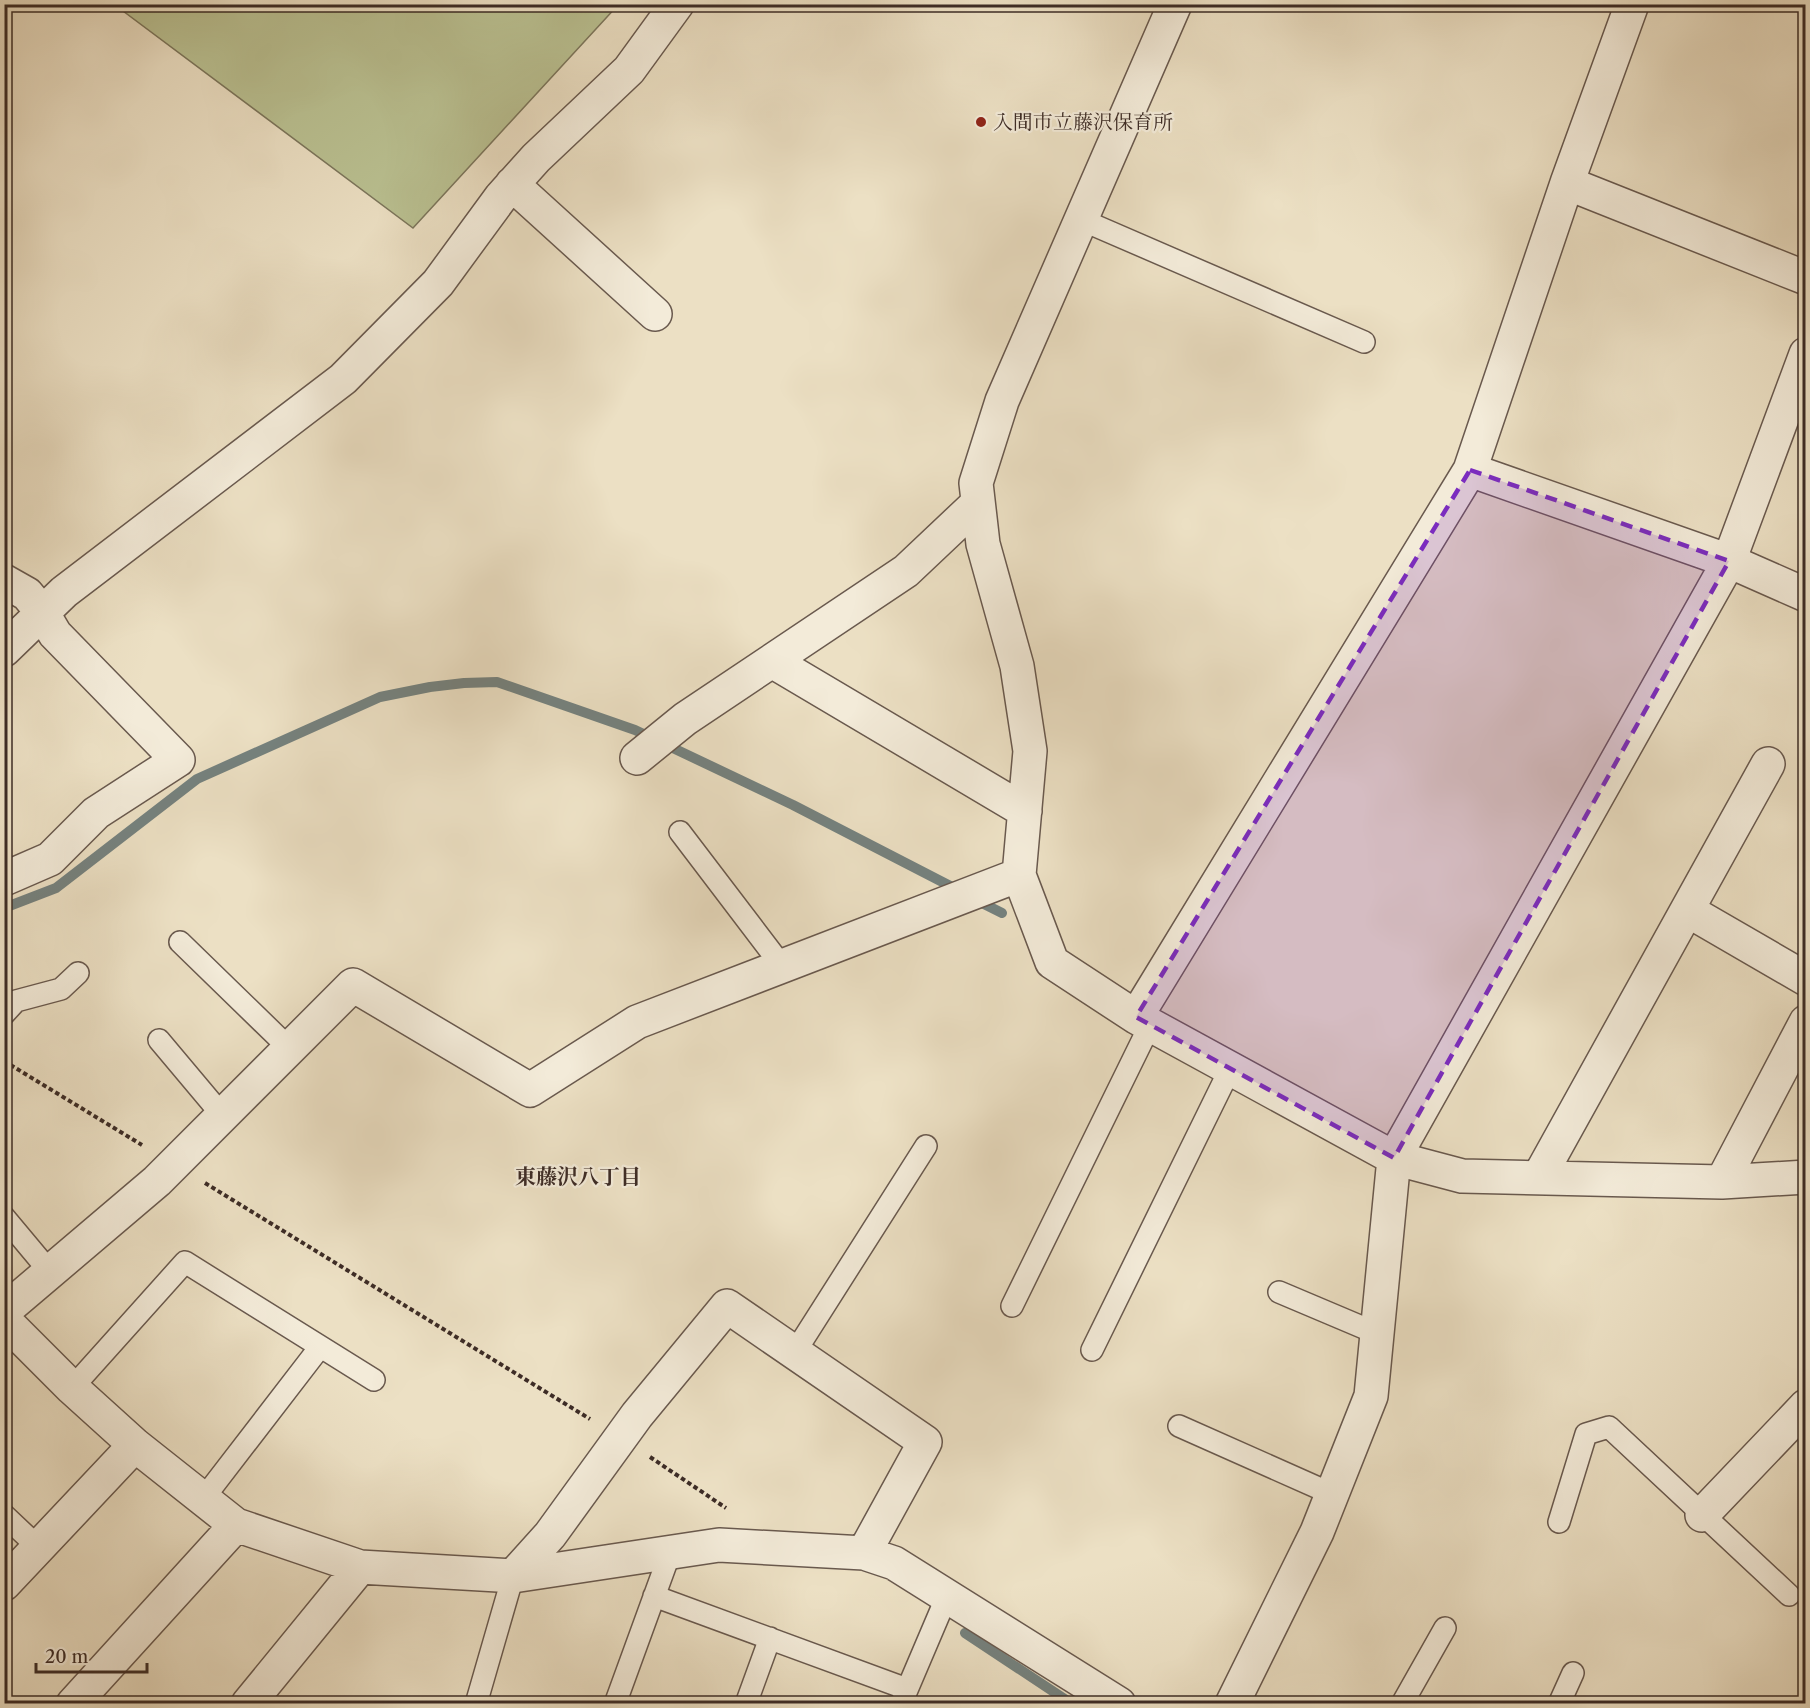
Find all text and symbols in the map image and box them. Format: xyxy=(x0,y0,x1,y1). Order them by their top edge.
place label: 入間市立藤沢保育所 xyxy=(993,110,1173,134)
marker: 入間市立藤沢保育所 xyxy=(974,115,988,129)
district label: 東藤沢八丁目 xyxy=(515,1164,641,1189)
scale bar xyxy=(36,1636,147,1674)
text: 20 m xyxy=(45,1646,89,1668)

